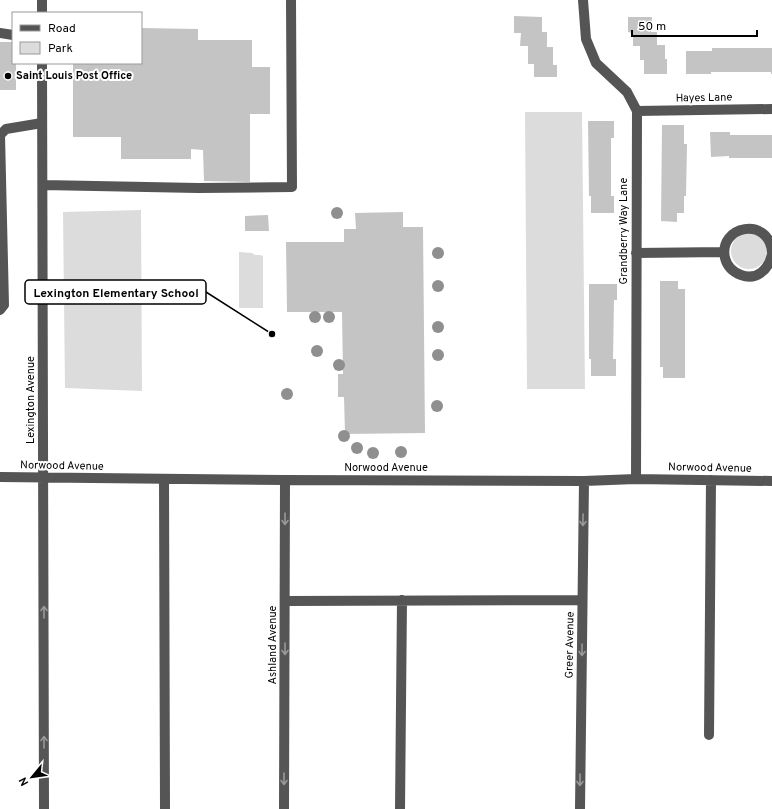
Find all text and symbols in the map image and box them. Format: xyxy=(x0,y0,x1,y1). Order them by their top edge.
legend xyxy=(12,12,142,64)
scale bar xyxy=(632,12,757,38)
text: 50 m xyxy=(638,19,666,35)
text: Road xyxy=(48,21,76,37)
text: Park xyxy=(48,41,73,57)
place label: Saint Louis Post Office xyxy=(16,69,132,83)
marker: Saint Louis Post Office xyxy=(3,71,13,81)
street label: Hayes Lane xyxy=(675,91,733,105)
street label: Grandberry Way Lane xyxy=(617,178,631,284)
callout: Lexington Elementary School xyxy=(25,280,206,304)
text: Lexington Elementary School xyxy=(33,286,199,302)
street label: Lexington Avenue xyxy=(24,356,38,444)
street label: Norwood Avenue xyxy=(20,458,104,474)
street label: Norwood Avenue xyxy=(668,460,752,476)
street label: Norwood Avenue xyxy=(344,461,428,475)
one-way arrow xyxy=(281,512,289,525)
one-way arrow xyxy=(579,513,587,526)
street label: Ashland Avenue xyxy=(266,605,280,685)
one-way arrow xyxy=(40,606,48,619)
street label: Greer Avenue xyxy=(562,611,578,679)
one-way arrow xyxy=(281,642,289,655)
one-way arrow xyxy=(578,643,586,656)
one-way arrow xyxy=(40,736,48,749)
north arrow xyxy=(12,757,52,797)
one-way arrow xyxy=(280,772,288,785)
one-way arrow xyxy=(576,773,584,786)
text: N xyxy=(16,775,32,788)

